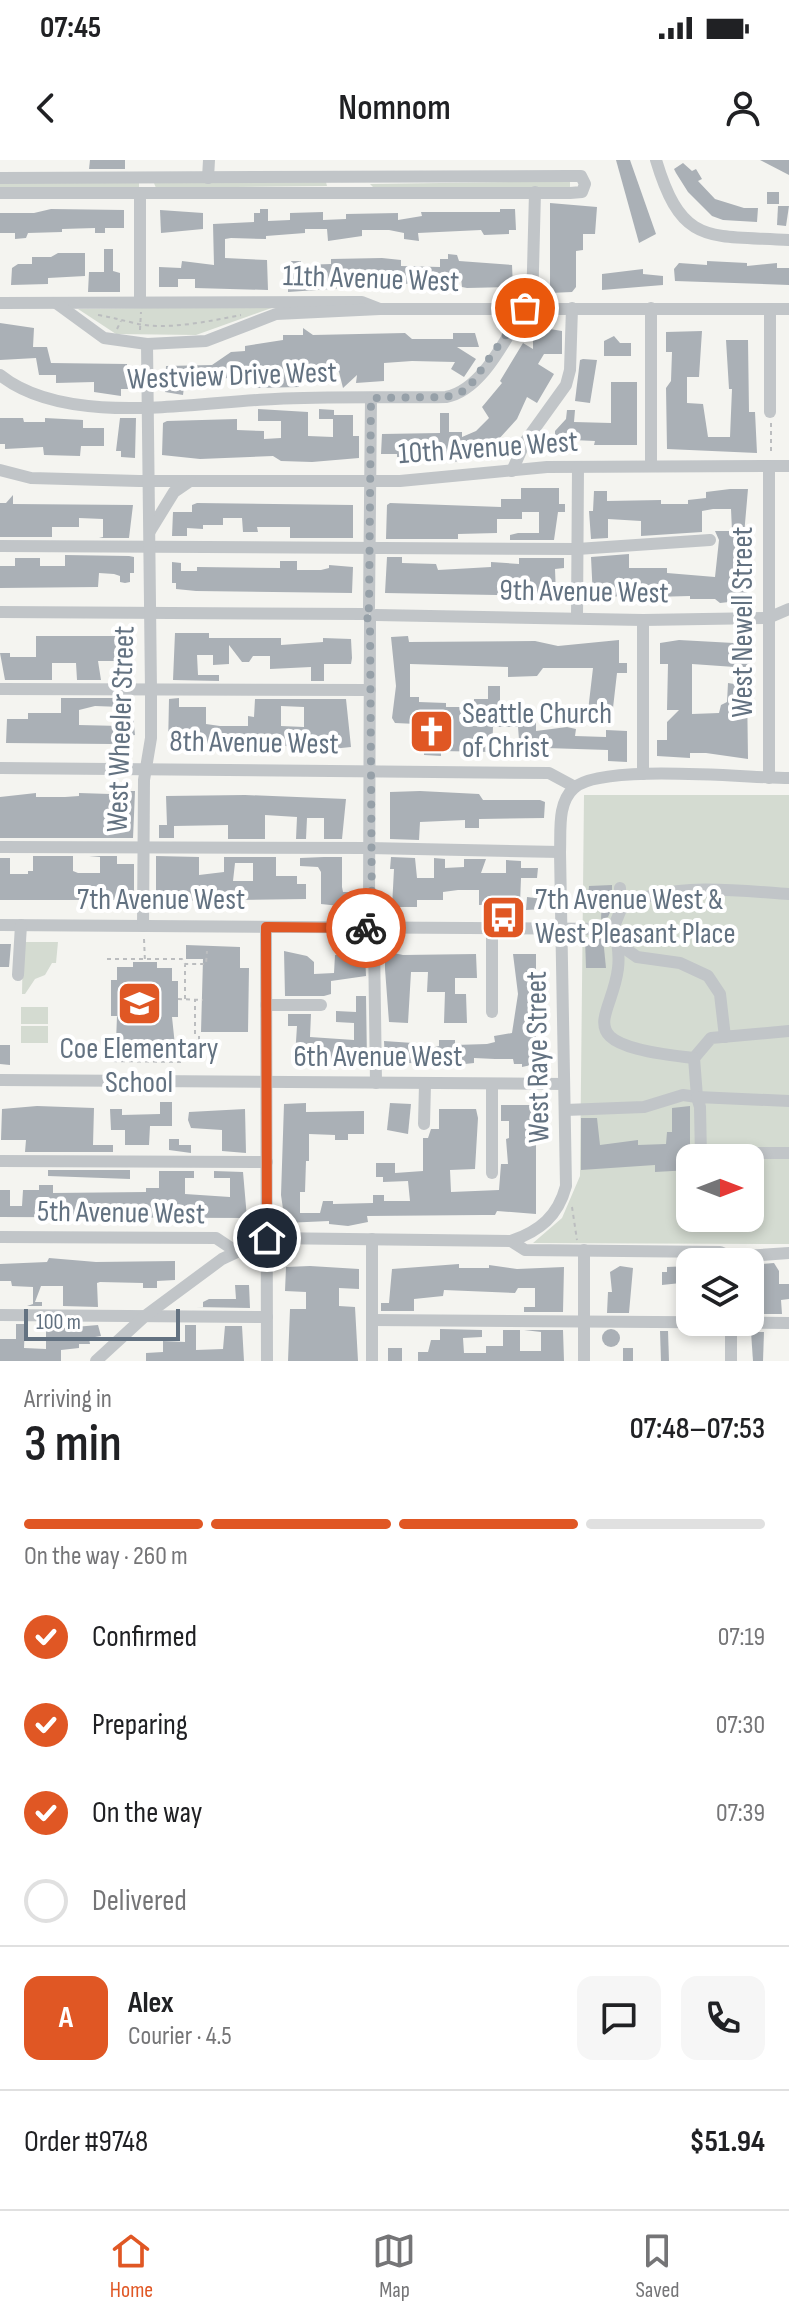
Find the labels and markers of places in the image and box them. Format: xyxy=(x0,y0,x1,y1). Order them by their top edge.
pin xyxy=(491,274,559,342)
place label: Seattle Church of Christ xyxy=(462,696,612,766)
church icon: Seattle Church of Christ xyxy=(407,707,455,755)
place label: 7th Avenue West & West Pleasant Place xyxy=(535,882,736,952)
bus stop icon: 7th Avenue West & West Pleasant Place xyxy=(480,893,528,941)
school or university icon: Coe Elementary School xyxy=(115,979,163,1027)
place label: Coe Elementary School xyxy=(60,1031,219,1101)
pin xyxy=(233,1204,301,1272)

